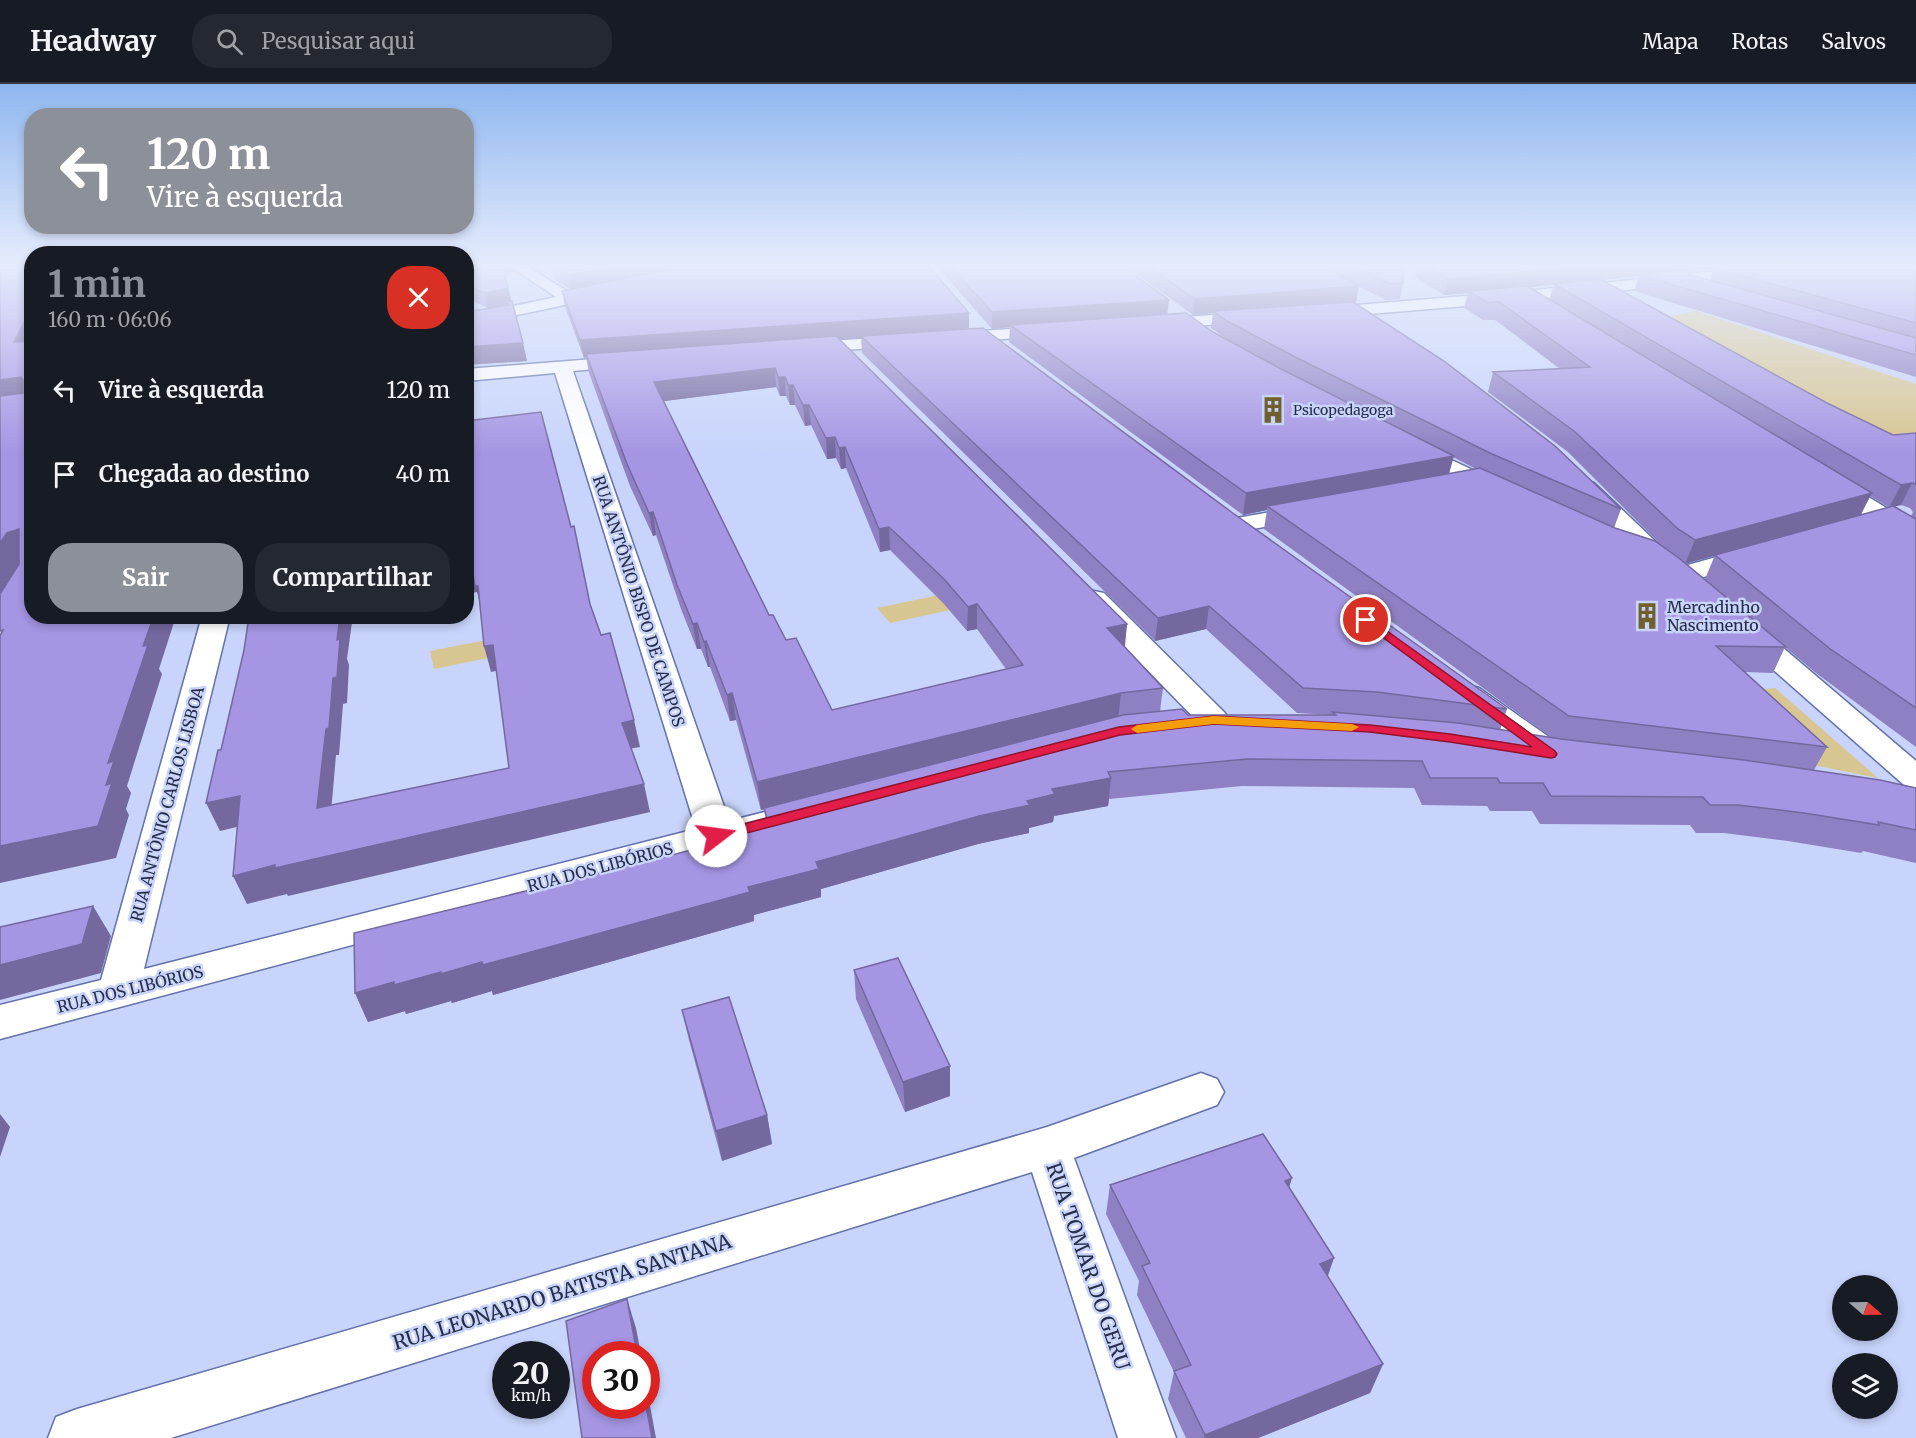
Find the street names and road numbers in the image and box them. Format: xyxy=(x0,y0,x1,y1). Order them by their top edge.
street label: RUA ANTÔNIO BISPO DE CAMPOS xyxy=(589,473,689,729)
street label: RUA ANTÔNIO CARLOS LISBOA xyxy=(126,683,208,924)
street label: RUA DOS LIBÓRIOS xyxy=(525,838,675,896)
street label: RUA DOS LIBÓRIOS xyxy=(55,961,205,1017)
street label: RUA TOMAR DO GERU xyxy=(1041,1159,1136,1373)
street label: RUA LEONARDO BATISTA SANTANA xyxy=(390,1228,735,1355)

